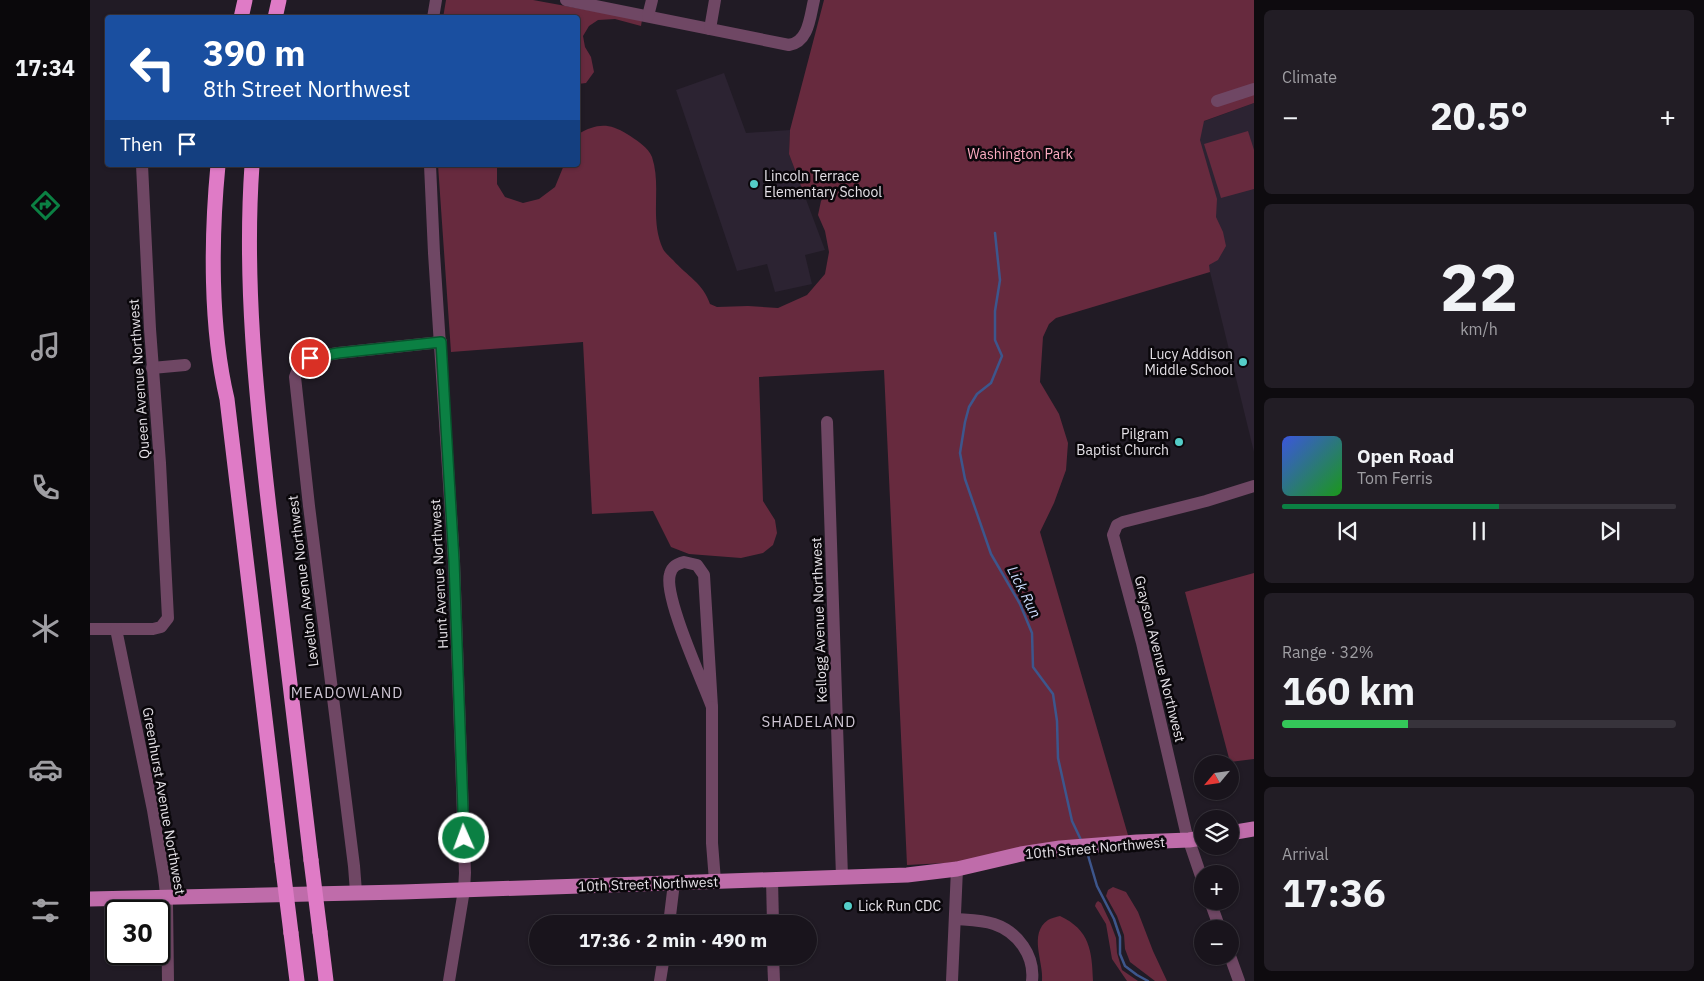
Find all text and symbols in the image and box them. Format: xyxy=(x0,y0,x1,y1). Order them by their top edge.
text: 390 m xyxy=(203,30,306,76)
icon: left xyxy=(120,35,185,100)
text: 17:34 xyxy=(15,53,75,82)
text: Climate xyxy=(1282,67,1337,87)
text: 8th Street Northwest xyxy=(203,74,410,103)
text: 20.5° xyxy=(1430,91,1528,140)
text: − xyxy=(1282,98,1299,135)
text: + xyxy=(1659,98,1676,135)
icon: arrive xyxy=(173,130,201,158)
text: Then xyxy=(120,132,163,156)
park label: Washington Park xyxy=(967,145,1073,163)
place label: Lincoln Terrace Elementary School xyxy=(764,167,882,201)
marker: Lincoln Terrace Elementary School xyxy=(748,178,760,190)
icon: directions xyxy=(28,188,63,223)
text: 22 xyxy=(1440,244,1518,329)
street label: Queen Avenue Northwest xyxy=(124,298,154,460)
text: km/h xyxy=(1460,319,1498,339)
icon: music xyxy=(28,329,63,364)
pin xyxy=(289,337,331,379)
icon: arrive xyxy=(296,344,324,372)
place label: Lucy Addison Middle School xyxy=(1144,345,1233,379)
marker: Lucy Addison Middle School xyxy=(1237,356,1249,368)
place label: Pilgram Baptist Church xyxy=(1076,425,1169,459)
marker: Pilgram Baptist Church xyxy=(1173,436,1185,448)
text: Open Road xyxy=(1357,444,1454,468)
text: Tom Ferris xyxy=(1357,468,1433,488)
icon: phone xyxy=(28,470,63,505)
street label: Levelton Avenue Northwest xyxy=(284,494,322,668)
street label: Hunt Avenue Northwest xyxy=(426,499,452,649)
icon: previous xyxy=(1334,517,1362,545)
icon: pause xyxy=(1465,517,1493,545)
icon: next xyxy=(1596,517,1624,545)
street label: Kellogg Avenue Northwest xyxy=(807,537,831,703)
water label: Lick Run xyxy=(1003,563,1046,621)
street label: Grayson Avenue Northwest xyxy=(1131,574,1189,744)
icon: climate xyxy=(28,611,63,646)
text: Range · 32% xyxy=(1282,642,1374,662)
text: 160 km xyxy=(1282,666,1415,715)
district label: MEADOWLAND xyxy=(291,683,403,702)
street label: Greenhurst Avenue Northwest xyxy=(139,706,189,896)
district label: SHADELAND xyxy=(762,712,856,731)
icon: car xyxy=(28,752,63,787)
north arrow xyxy=(1194,755,1239,800)
map controls xyxy=(1194,755,1239,965)
button: layers xyxy=(1194,810,1239,855)
position arrow xyxy=(437,811,489,863)
street label: 10th Street Northwest xyxy=(1024,833,1166,863)
text: Arrival xyxy=(1282,844,1329,864)
button: + xyxy=(1194,865,1239,910)
text: 17:36 xyxy=(1282,868,1386,917)
street label: 10th Street Northwest xyxy=(578,873,719,895)
icon: filters xyxy=(28,893,63,928)
place label: Lick Run CDC xyxy=(858,897,941,915)
speed limit sign: 30 xyxy=(105,900,170,965)
marker: Lick Run CDC xyxy=(842,900,854,912)
button: − xyxy=(1194,920,1239,965)
text: 17:36 · 2 min · 490 m xyxy=(579,928,767,952)

